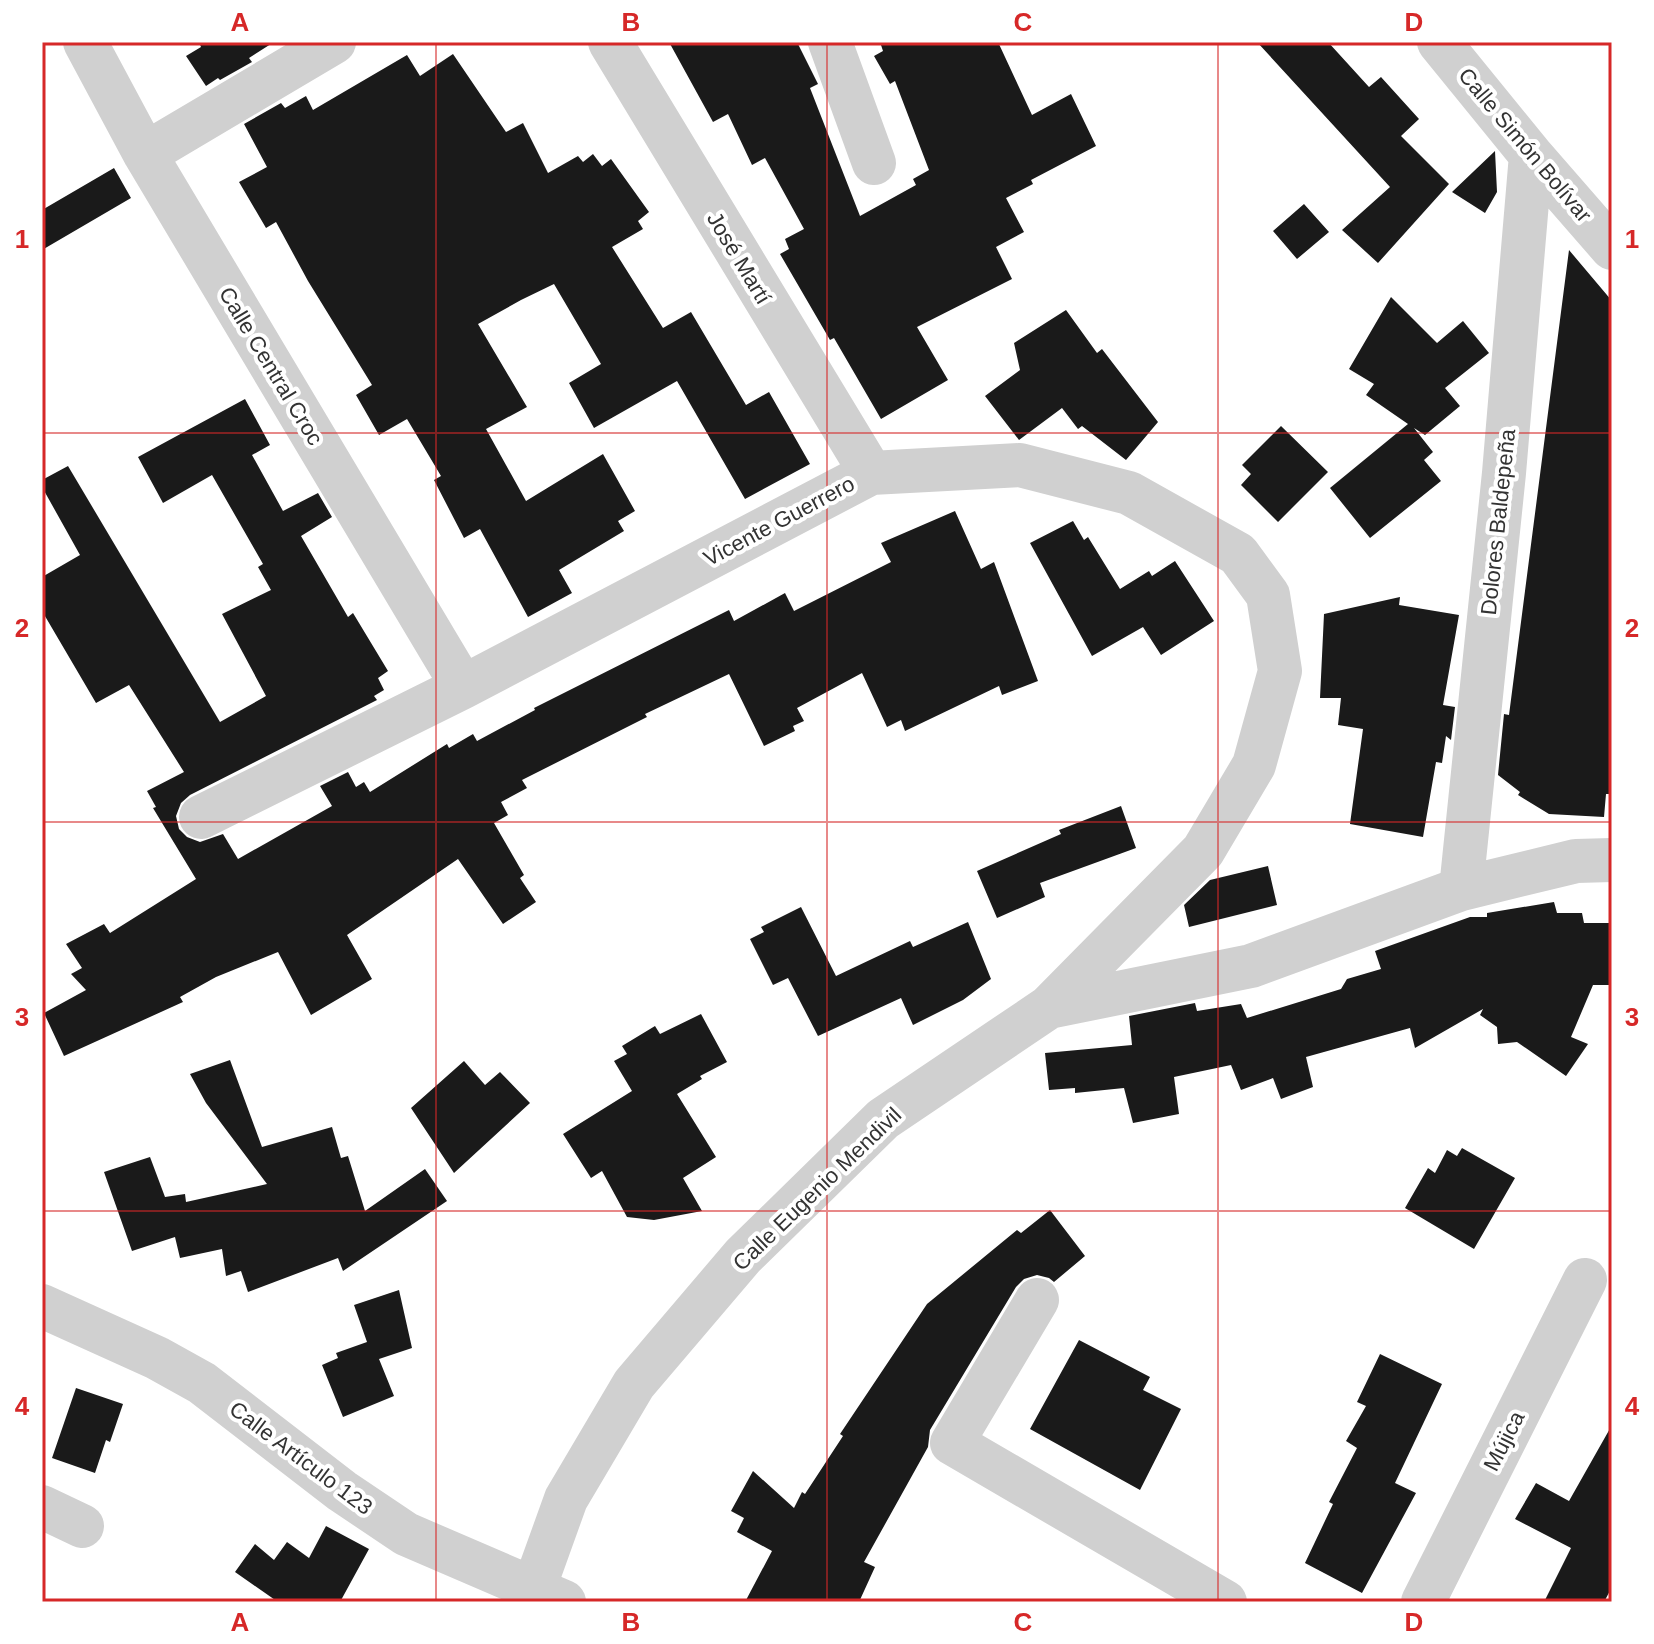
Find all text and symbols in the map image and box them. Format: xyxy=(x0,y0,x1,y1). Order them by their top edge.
text: A xyxy=(231,7,250,37)
text: B xyxy=(622,7,640,37)
text: C xyxy=(1014,7,1033,37)
text: D xyxy=(1405,7,1423,37)
street label: Calle Simón Bolívar xyxy=(1453,63,1597,227)
street label: José Martí xyxy=(702,208,776,308)
text: 1 xyxy=(15,224,29,254)
text: 1 xyxy=(1625,224,1639,254)
street label: Calle Central Croc xyxy=(214,283,328,449)
street label: Dolores Baldepeña xyxy=(1476,427,1520,616)
street label: Vicente Guerrero xyxy=(699,471,859,571)
text: 2 xyxy=(15,613,29,643)
text: 2 xyxy=(1625,613,1639,643)
text: 3 xyxy=(15,1002,29,1032)
text: 3 xyxy=(1625,1002,1639,1032)
street label: Calle Eugenio Mendivil xyxy=(728,1102,906,1276)
text: 4 xyxy=(15,1391,30,1421)
text: 4 xyxy=(1625,1391,1640,1421)
street label: Calle Artículo 123 xyxy=(225,1396,377,1520)
street label: Mújica xyxy=(1478,1406,1530,1475)
text: A xyxy=(231,1607,250,1637)
text: B xyxy=(622,1607,640,1637)
text: C xyxy=(1014,1607,1033,1637)
text: D xyxy=(1405,1607,1423,1637)

